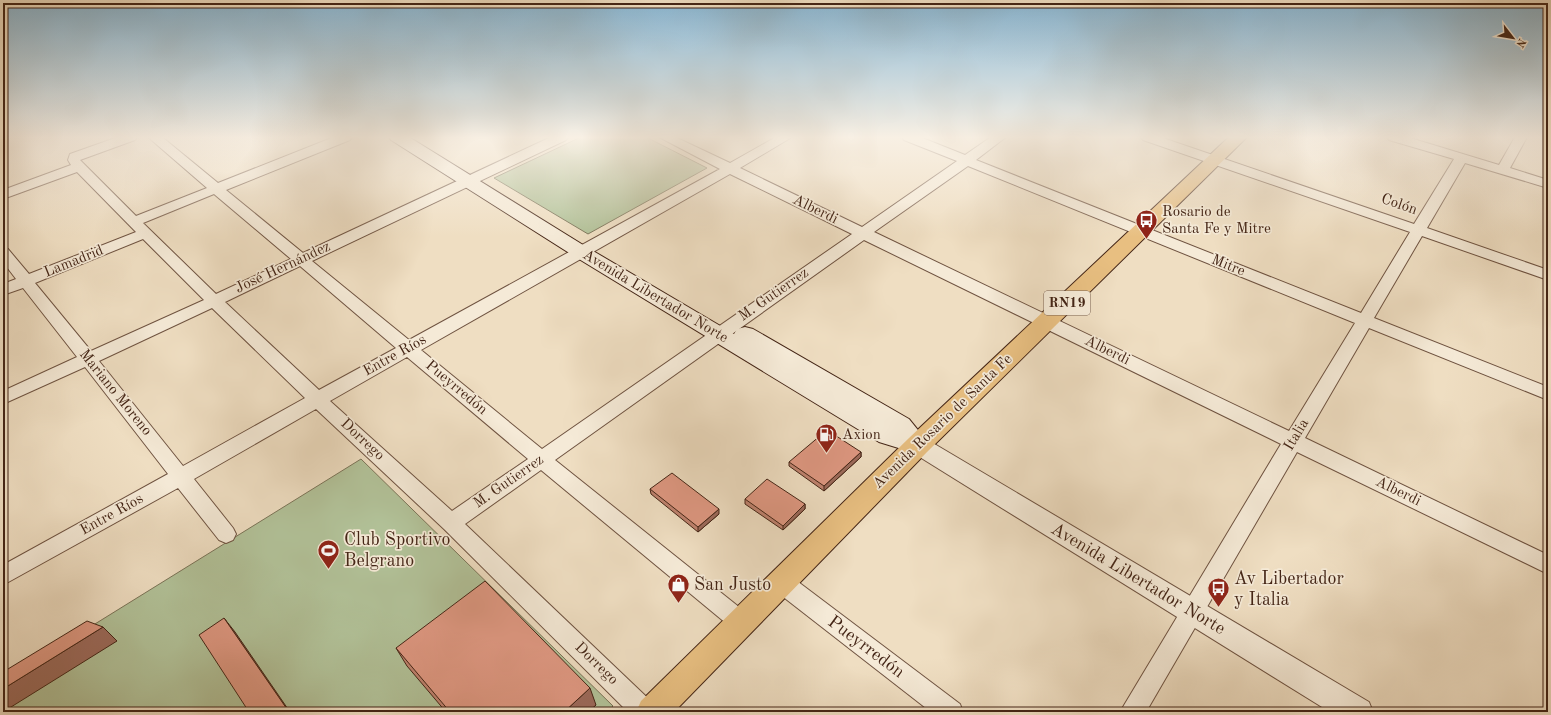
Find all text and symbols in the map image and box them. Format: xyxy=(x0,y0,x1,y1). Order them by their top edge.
north arrow xyxy=(1493,18,1533,58)
text: N xyxy=(1513,36,1527,49)
street label: Colón xyxy=(1379,192,1419,218)
street label: Alberdi xyxy=(790,193,840,227)
place label: Rosario de Santa Fe y Mitre xyxy=(1162,205,1271,237)
bus stop icon: Rosario de Santa Fe y Mitre xyxy=(1134,208,1160,241)
street label: José Hernández xyxy=(233,239,333,297)
street label: Lamadrid xyxy=(42,243,106,281)
street label: Avenida Libertador Norte xyxy=(580,248,730,346)
street label: Mitre xyxy=(1209,253,1247,280)
street label: M. Gutierrez xyxy=(736,265,812,325)
road number: RN19 xyxy=(1044,291,1090,315)
street label: Entre Ríos xyxy=(361,333,429,379)
street label: Alberdi xyxy=(1082,334,1132,368)
street label: Mariano Moreno xyxy=(76,347,154,439)
street label: Avenida Rosario de Santa Fe xyxy=(871,352,1015,492)
street label: Pueyrredón xyxy=(422,358,490,418)
street label: Dorrego xyxy=(337,416,387,464)
street label: Italia xyxy=(1282,416,1313,453)
fuel station icon: Axion xyxy=(813,422,839,455)
place label: Axion xyxy=(842,428,881,443)
street label: M. Gutierrez xyxy=(471,452,547,512)
street label: Alberdi xyxy=(1373,475,1423,509)
street label: Entre Ríos xyxy=(78,492,146,538)
street label: Avenida Libertador Norte xyxy=(1048,520,1228,638)
place label: Club Sportivo Belgrano xyxy=(344,531,450,570)
sports icon: Club Sportivo Belgrano xyxy=(315,537,341,570)
place label: Av Libertador y Italia xyxy=(1234,570,1344,609)
shop icon: San Justo xyxy=(665,572,691,605)
place label: San Justo xyxy=(694,576,771,594)
bus stop icon: Av Libertador y Italia xyxy=(1205,576,1231,609)
street label: Pueyrredón xyxy=(824,613,908,682)
street label: Dorrego xyxy=(571,640,621,688)

